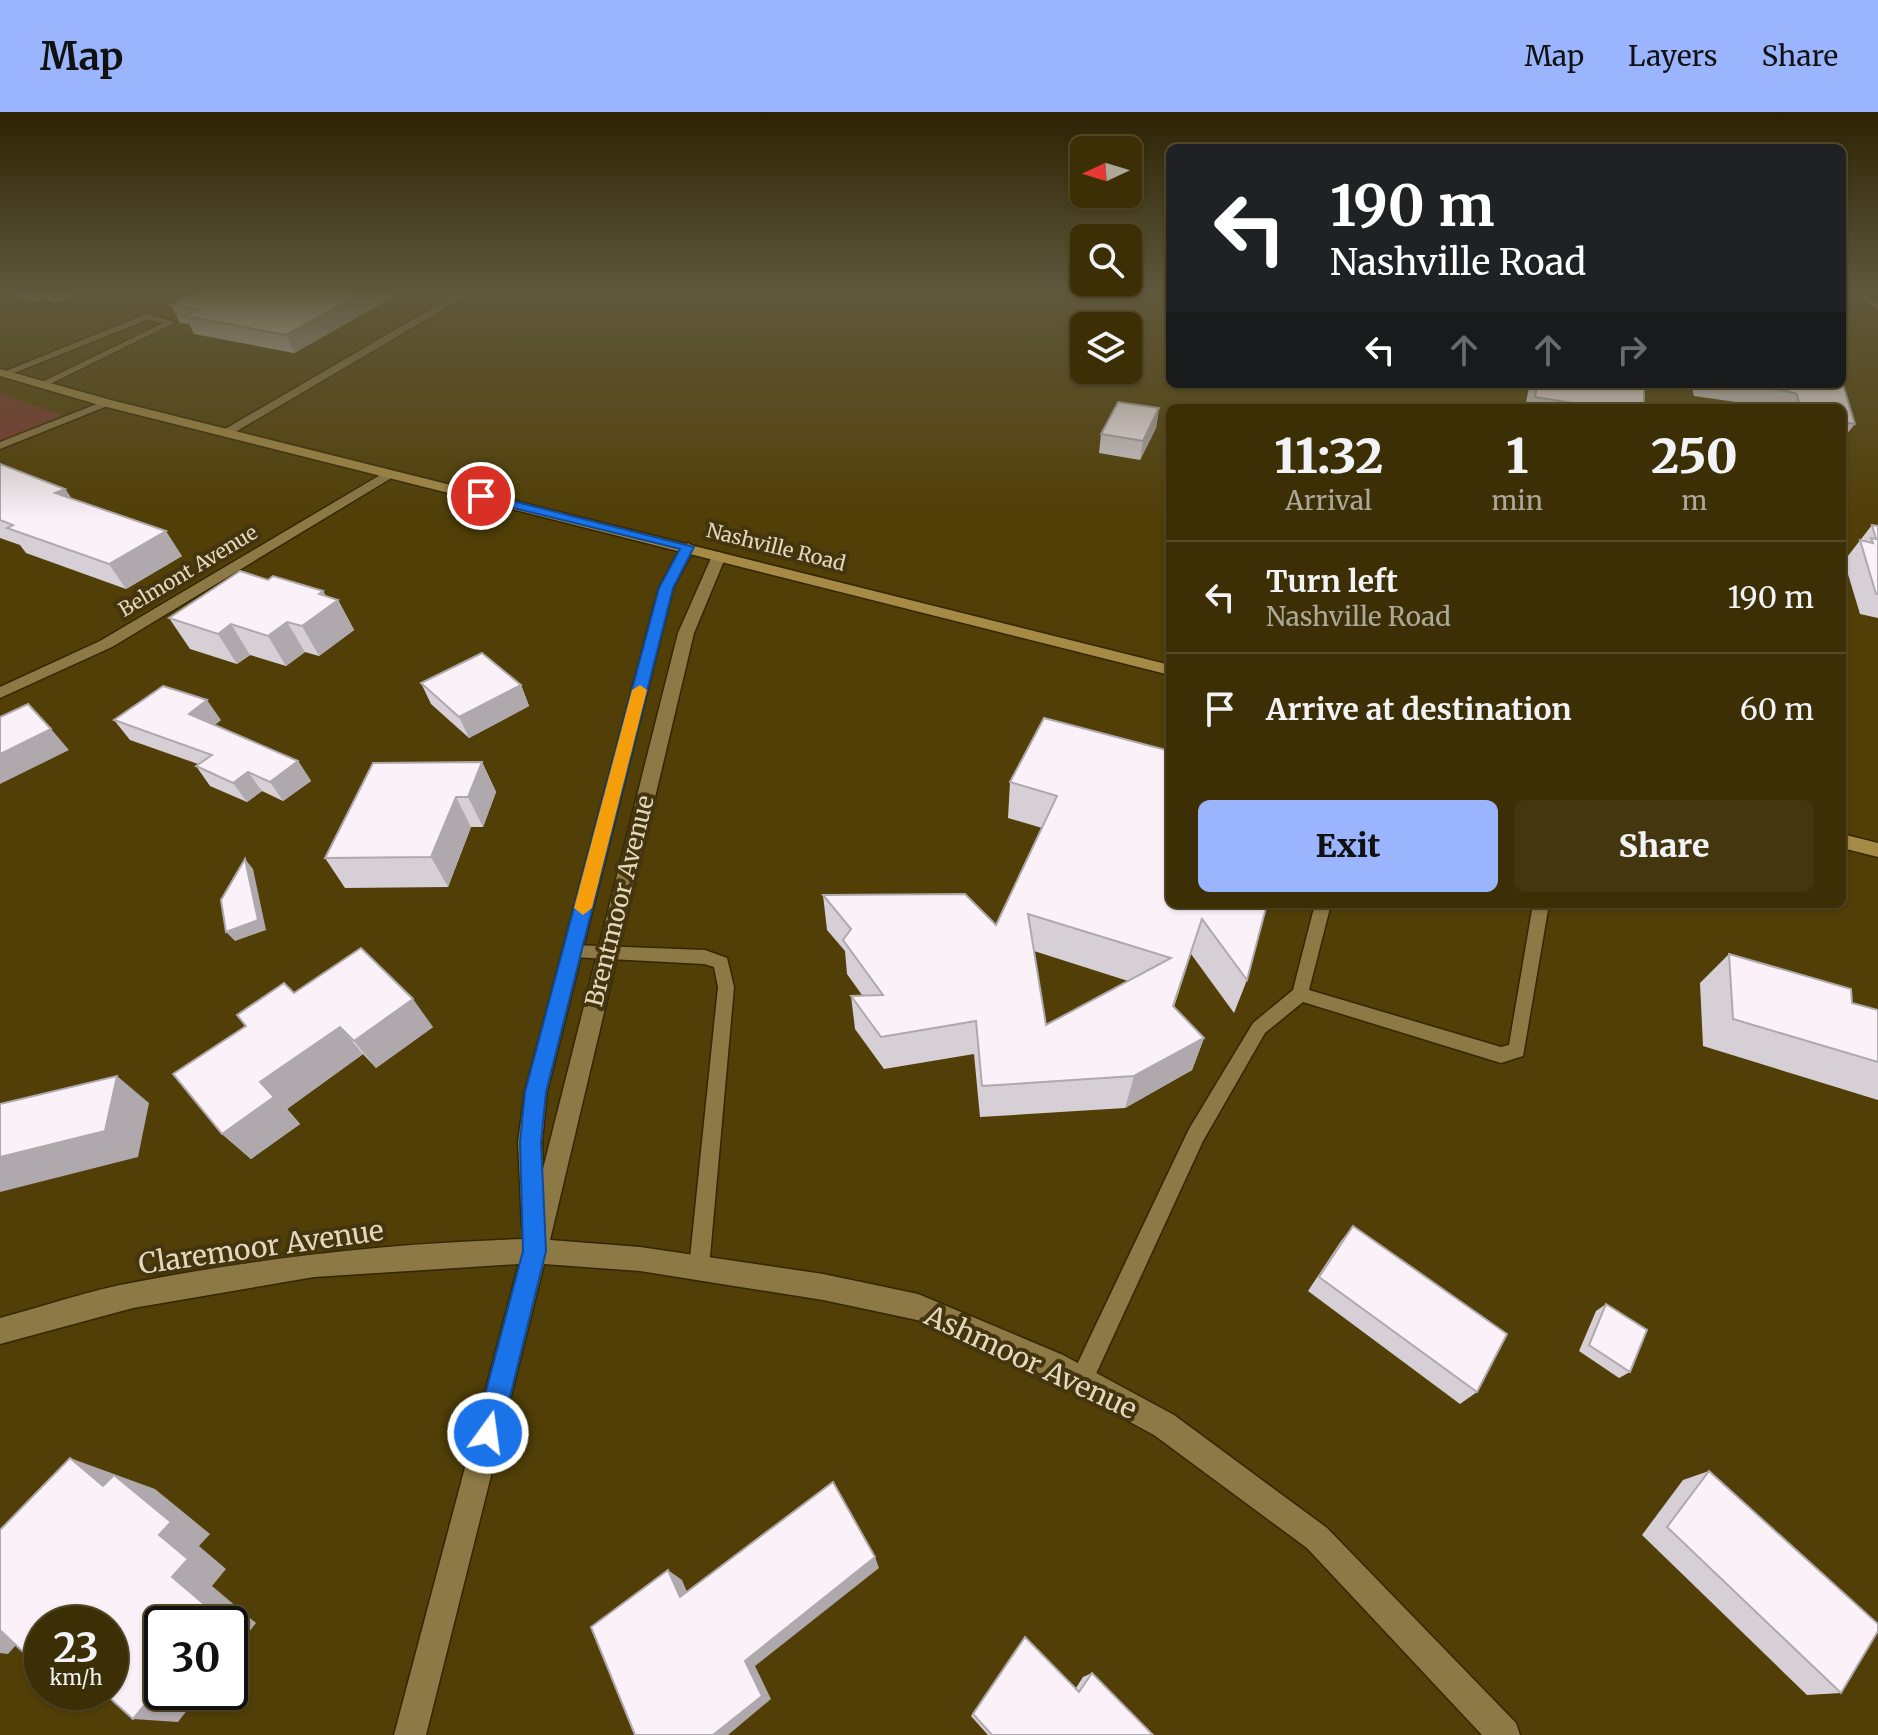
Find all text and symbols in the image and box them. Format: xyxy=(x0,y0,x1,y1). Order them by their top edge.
text: Map xyxy=(40,33,124,80)
text: Map xyxy=(1524,38,1584,74)
text: Layers xyxy=(1628,38,1717,74)
text: Share xyxy=(1761,38,1838,74)
north arrow xyxy=(1070,136,1142,208)
map controls xyxy=(1070,136,1142,384)
text: 190 m xyxy=(1330,171,1495,241)
icon: left xyxy=(1198,176,1302,280)
button: search xyxy=(1070,224,1142,296)
text: Nashville Road xyxy=(1330,240,1586,285)
button: layers xyxy=(1070,312,1142,384)
icon: left xyxy=(1358,328,1402,372)
icon: ahead xyxy=(1442,328,1486,372)
icon: ahead xyxy=(1526,328,1570,372)
icon: right xyxy=(1610,328,1654,372)
text: 11:32 xyxy=(1274,426,1383,486)
text: 1 xyxy=(1506,426,1528,486)
text: 250 xyxy=(1651,426,1738,486)
pin xyxy=(447,462,515,530)
icon: arrive xyxy=(459,474,503,518)
text: Arrival xyxy=(1285,484,1372,517)
text: min xyxy=(1492,484,1543,517)
text: m xyxy=(1682,484,1707,517)
street label: Nashville Road xyxy=(704,517,848,576)
street label: Belmont Avenue xyxy=(114,519,262,622)
text: Turn left xyxy=(1266,562,1398,600)
icon: left xyxy=(1198,575,1242,619)
text: 190 m xyxy=(1727,578,1814,616)
text: Nashville Road xyxy=(1266,600,1451,633)
icon: arrive xyxy=(1198,687,1242,731)
text: Arrive at destination xyxy=(1266,690,1572,728)
text: 60 m xyxy=(1740,690,1814,728)
street label: Brentmoor Avenue xyxy=(578,792,661,1010)
button: Exit xyxy=(1198,800,1498,892)
button: Share xyxy=(1514,800,1814,892)
street label: Claremoor Avenue xyxy=(136,1212,386,1282)
street label: Ashmoor Avenue xyxy=(918,1297,1143,1427)
position arrow xyxy=(446,1391,530,1475)
speed limit sign: 30 xyxy=(144,1606,248,1710)
text: 23 xyxy=(53,1623,99,1673)
text: km/h xyxy=(50,1665,102,1690)

